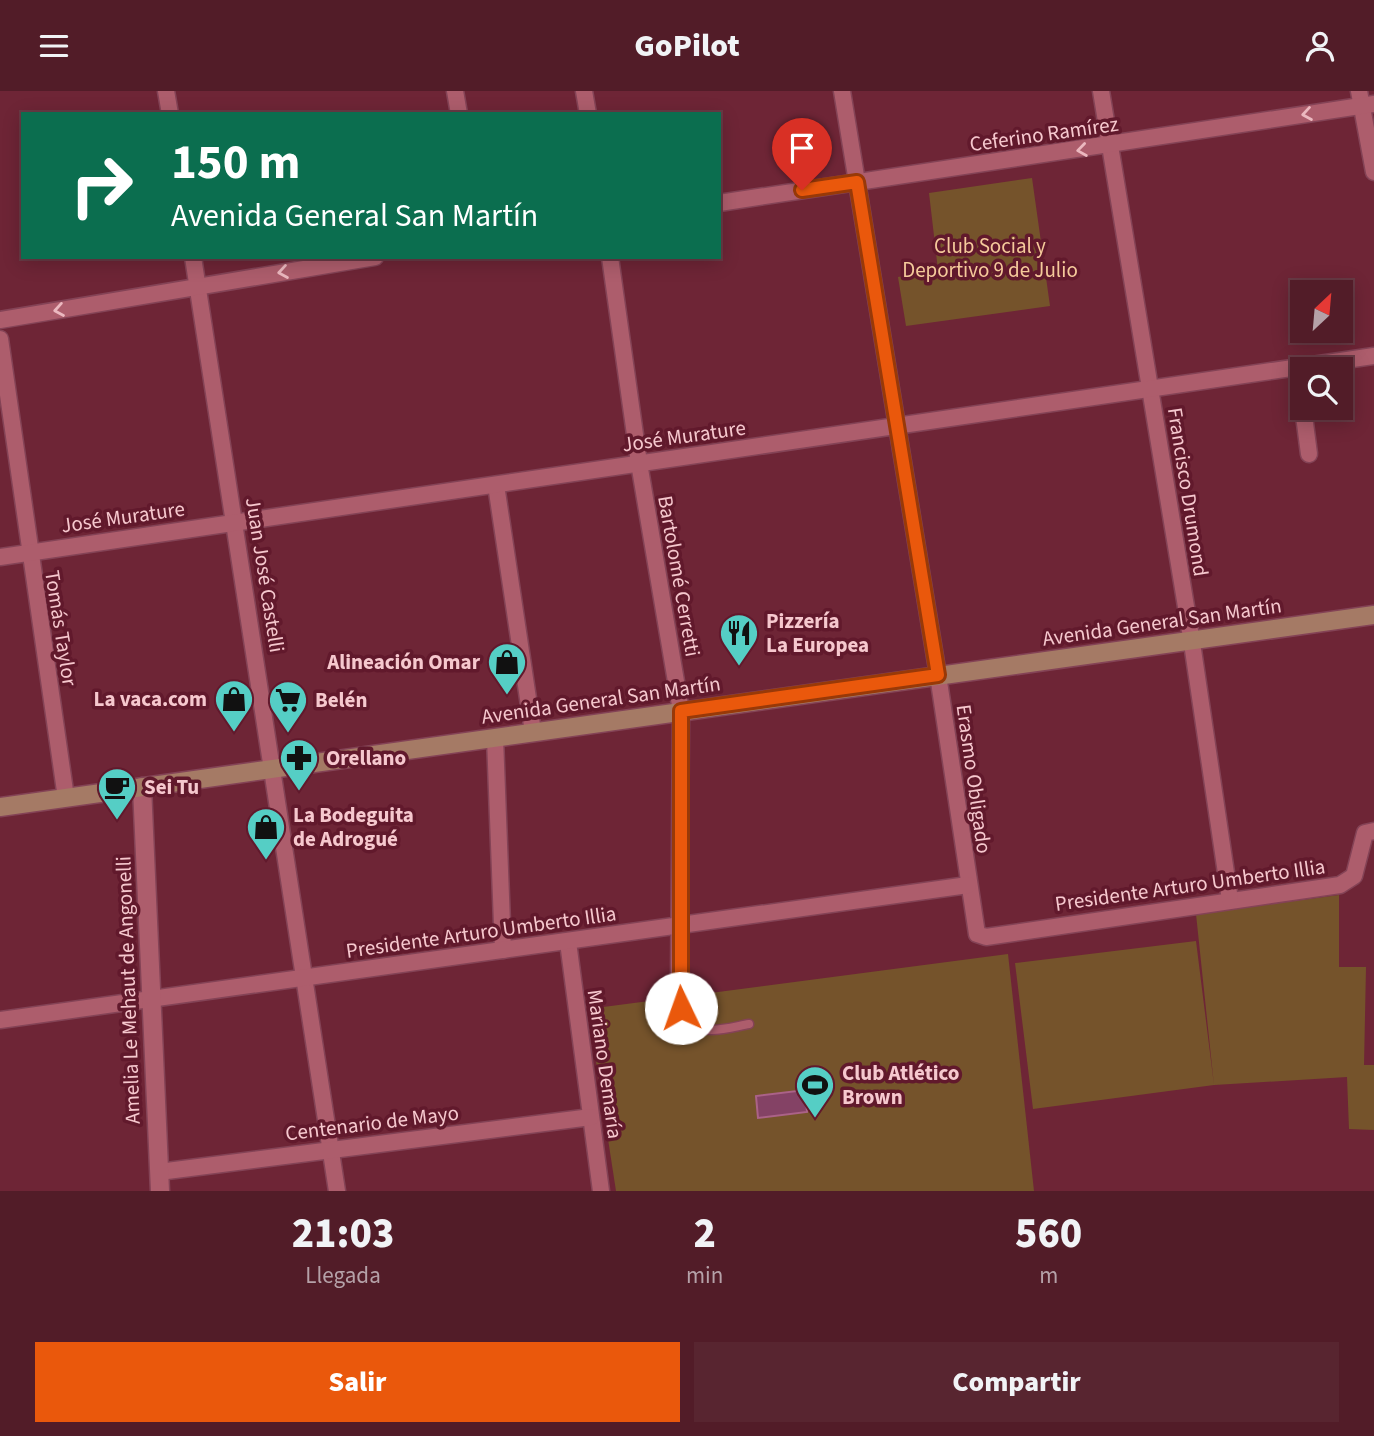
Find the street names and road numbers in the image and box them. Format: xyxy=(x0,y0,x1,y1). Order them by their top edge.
street label: Ceferino Ramírez xyxy=(968,109,1120,159)
street label: Francisco Drumond xyxy=(1160,405,1216,579)
street label: José Murature xyxy=(620,412,748,460)
street label: José Murature xyxy=(59,493,187,541)
street label: Bartolomé Cerretti xyxy=(650,493,708,659)
street label: Juan José Castelli xyxy=(238,495,292,655)
street label: Tomás Taylor xyxy=(37,568,85,689)
street label: Avenida General San Martín xyxy=(1041,590,1283,654)
street label: Avenida General San Martín xyxy=(480,668,722,732)
street label: Erasmo Obligado xyxy=(949,703,999,855)
street label: Presidente Arturo Umberto Illia xyxy=(1053,851,1327,919)
street label: Amelia Le Mehaut de Angonelli xyxy=(108,855,148,1125)
street label: Presidente Arturo Umberto Illia xyxy=(344,898,618,966)
street label: Mariano Demaría xyxy=(580,987,630,1141)
street label: Centenario de Mayo xyxy=(284,1097,460,1149)

